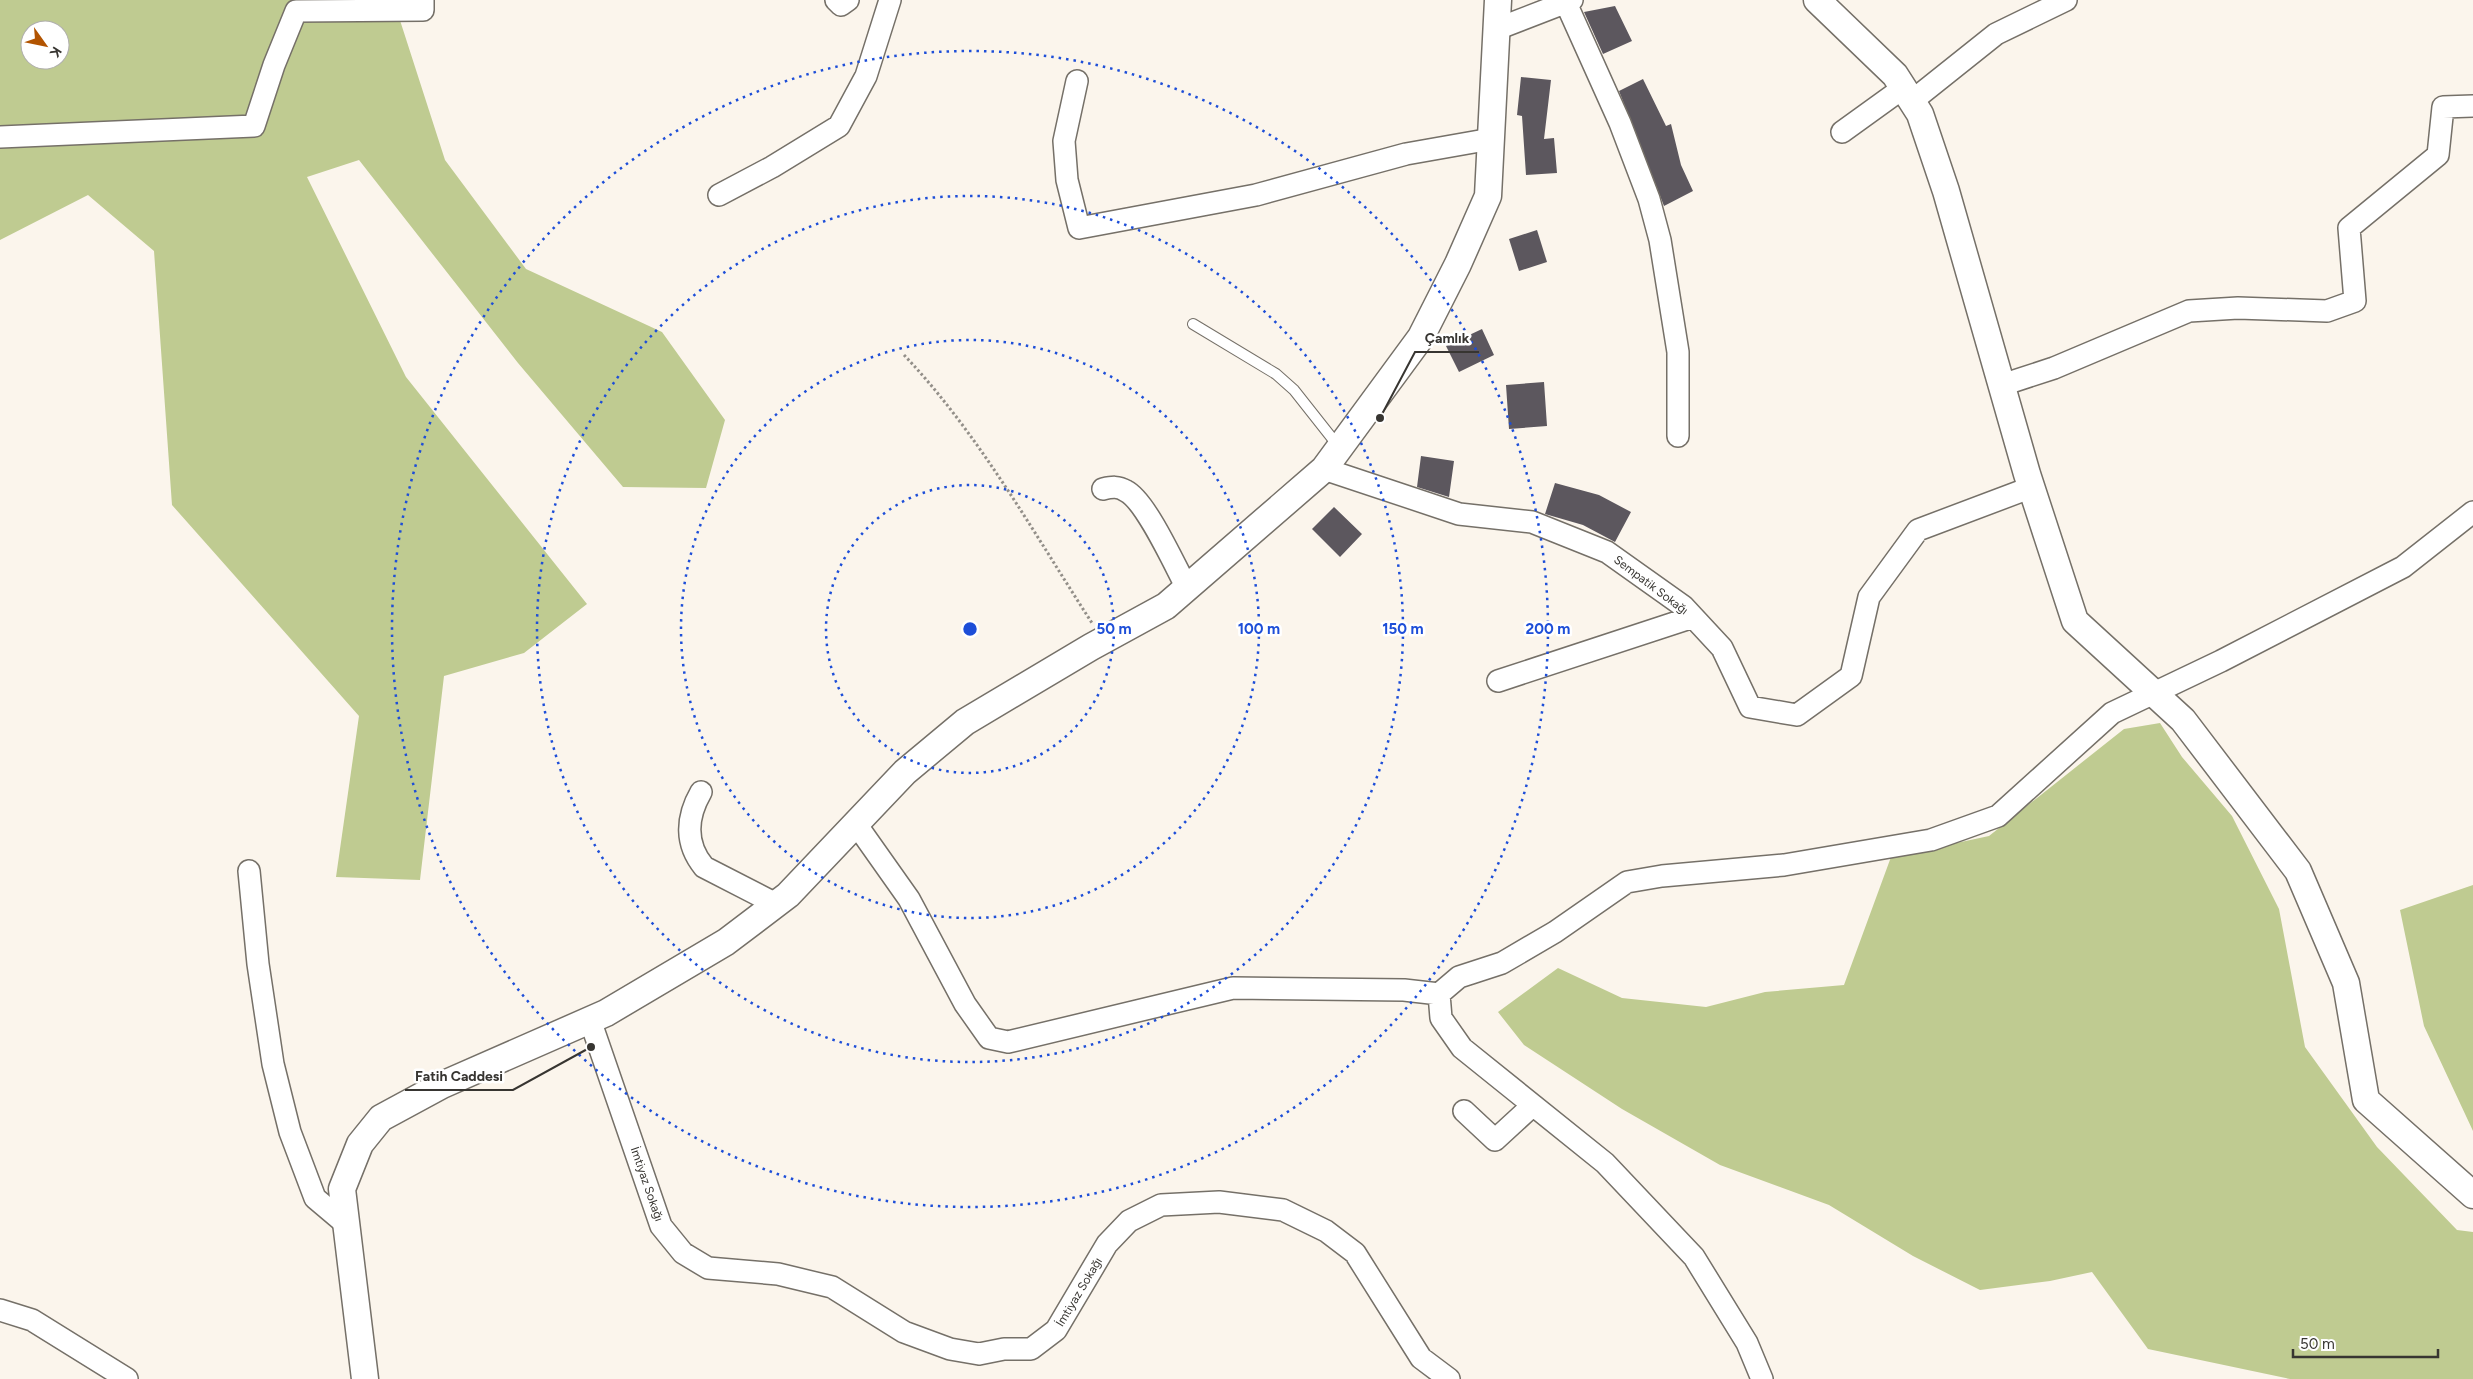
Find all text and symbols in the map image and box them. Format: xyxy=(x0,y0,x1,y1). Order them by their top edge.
north arrow xyxy=(20,20,70,70)
text: K xyxy=(45,43,65,61)
callout: Çamlık xyxy=(1415,323,1479,352)
text: Çamlık xyxy=(1425,330,1470,347)
street label: Sempatik Sokağı xyxy=(1611,553,1691,617)
centre of rings xyxy=(961,620,979,638)
text: 50 m xyxy=(1096,620,1132,638)
text: 100 m xyxy=(1238,620,1280,638)
text: 150 m xyxy=(1382,620,1424,638)
text: 200 m xyxy=(1526,620,1570,638)
callout: Fatih Caddesi xyxy=(405,1061,513,1090)
text: Fatih Caddesi xyxy=(415,1068,503,1085)
street label: İmtiyaz Sokağı xyxy=(628,1145,666,1223)
street label: İmtiyaz Sokağı xyxy=(1053,1255,1105,1329)
scale bar xyxy=(2293,1326,2438,1358)
text: 50 m xyxy=(2300,1335,2335,1353)

